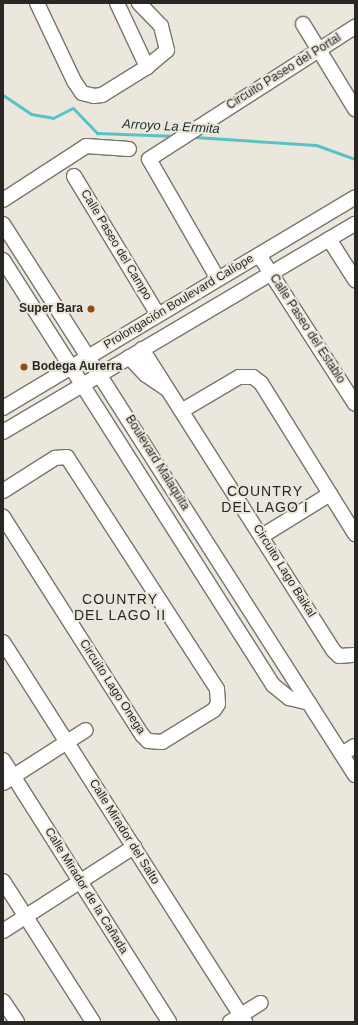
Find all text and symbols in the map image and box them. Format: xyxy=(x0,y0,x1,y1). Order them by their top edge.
street label: Circuito Paseo del Portal xyxy=(224,31,344,113)
water label: Arroyo La Ermita xyxy=(122,117,220,137)
street label: Calle Paseo del Campo xyxy=(77,187,155,303)
street label: Prolongación Boulevard Calíope xyxy=(102,252,256,352)
street label: Calle Paseo del Establo xyxy=(266,272,348,386)
place label: Super Bara xyxy=(19,302,83,316)
marker: Super Bara xyxy=(86,304,96,314)
place label: Bodega Aurerra xyxy=(32,360,123,374)
marker: Bodega Aurerra xyxy=(19,362,29,372)
street label: Boulevard Malaquita xyxy=(122,413,192,513)
district label: COUNTRY DEL LAGO I xyxy=(221,483,309,516)
street label: Circuito Lago Baikal xyxy=(250,522,318,620)
district label: COUNTRY DEL LAGO II xyxy=(74,591,166,624)
street label: Circuito Lago Onega xyxy=(76,637,148,737)
street label: Calle Mirador del Salto xyxy=(86,777,162,887)
street label: Calle Mirador de la Cañada xyxy=(41,825,131,957)

